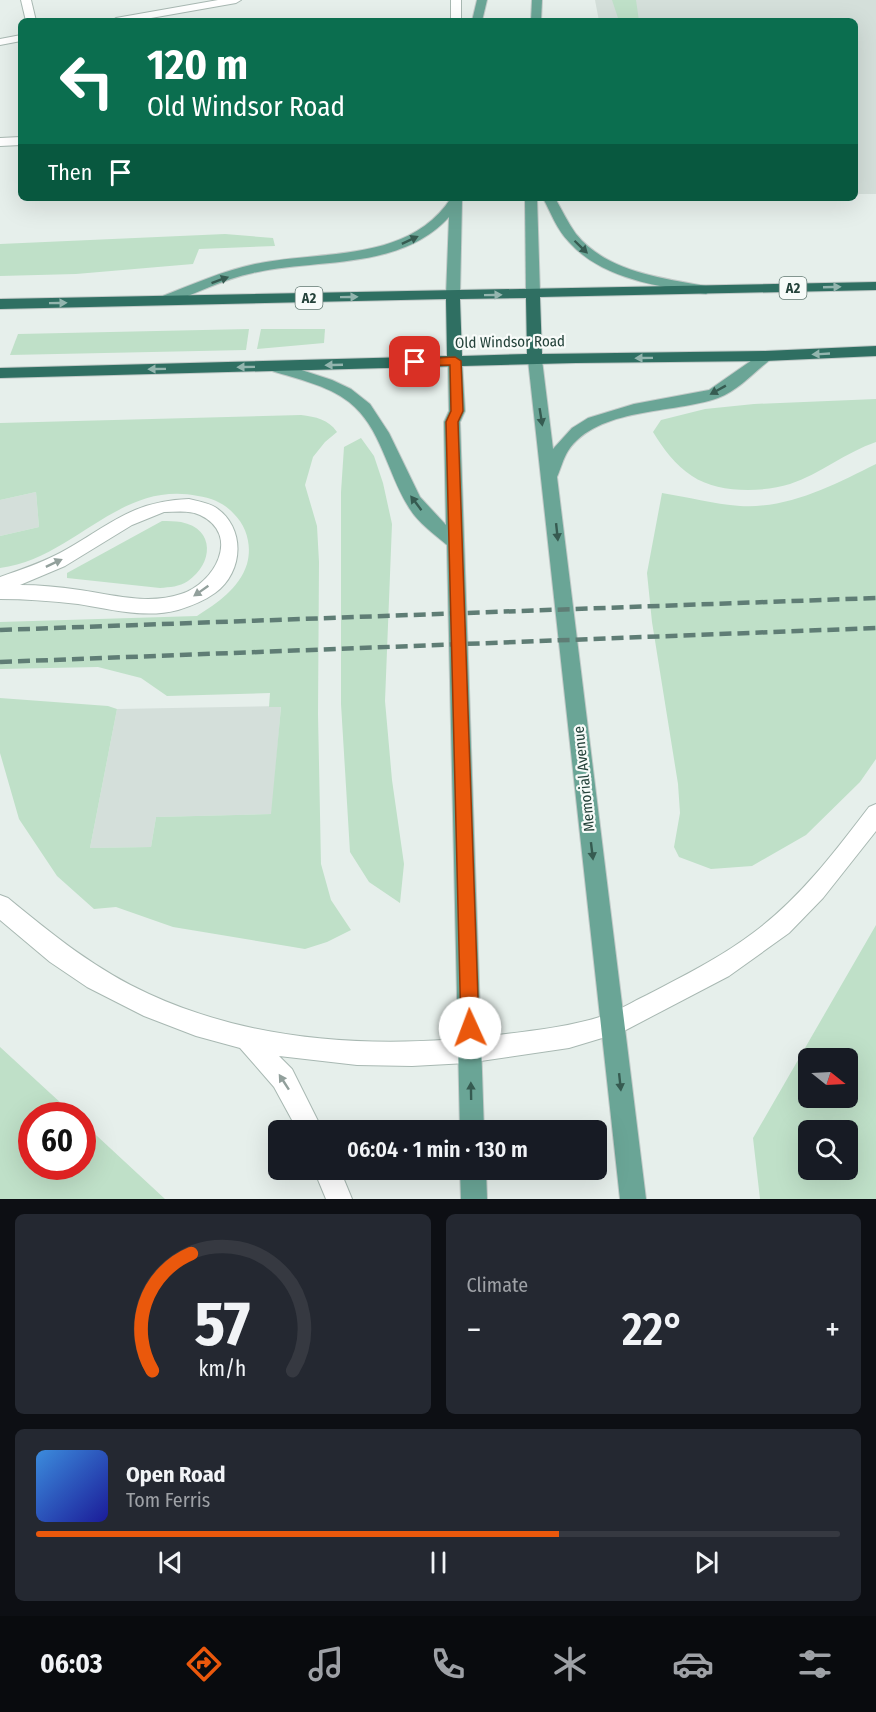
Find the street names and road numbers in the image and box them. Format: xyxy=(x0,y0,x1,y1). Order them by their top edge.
road number: A2 xyxy=(780,277,806,299)
road number: A2 xyxy=(296,287,322,309)
street label: Old Windsor Road xyxy=(455,332,565,352)
street label: Memorial Avenue xyxy=(569,725,599,833)

